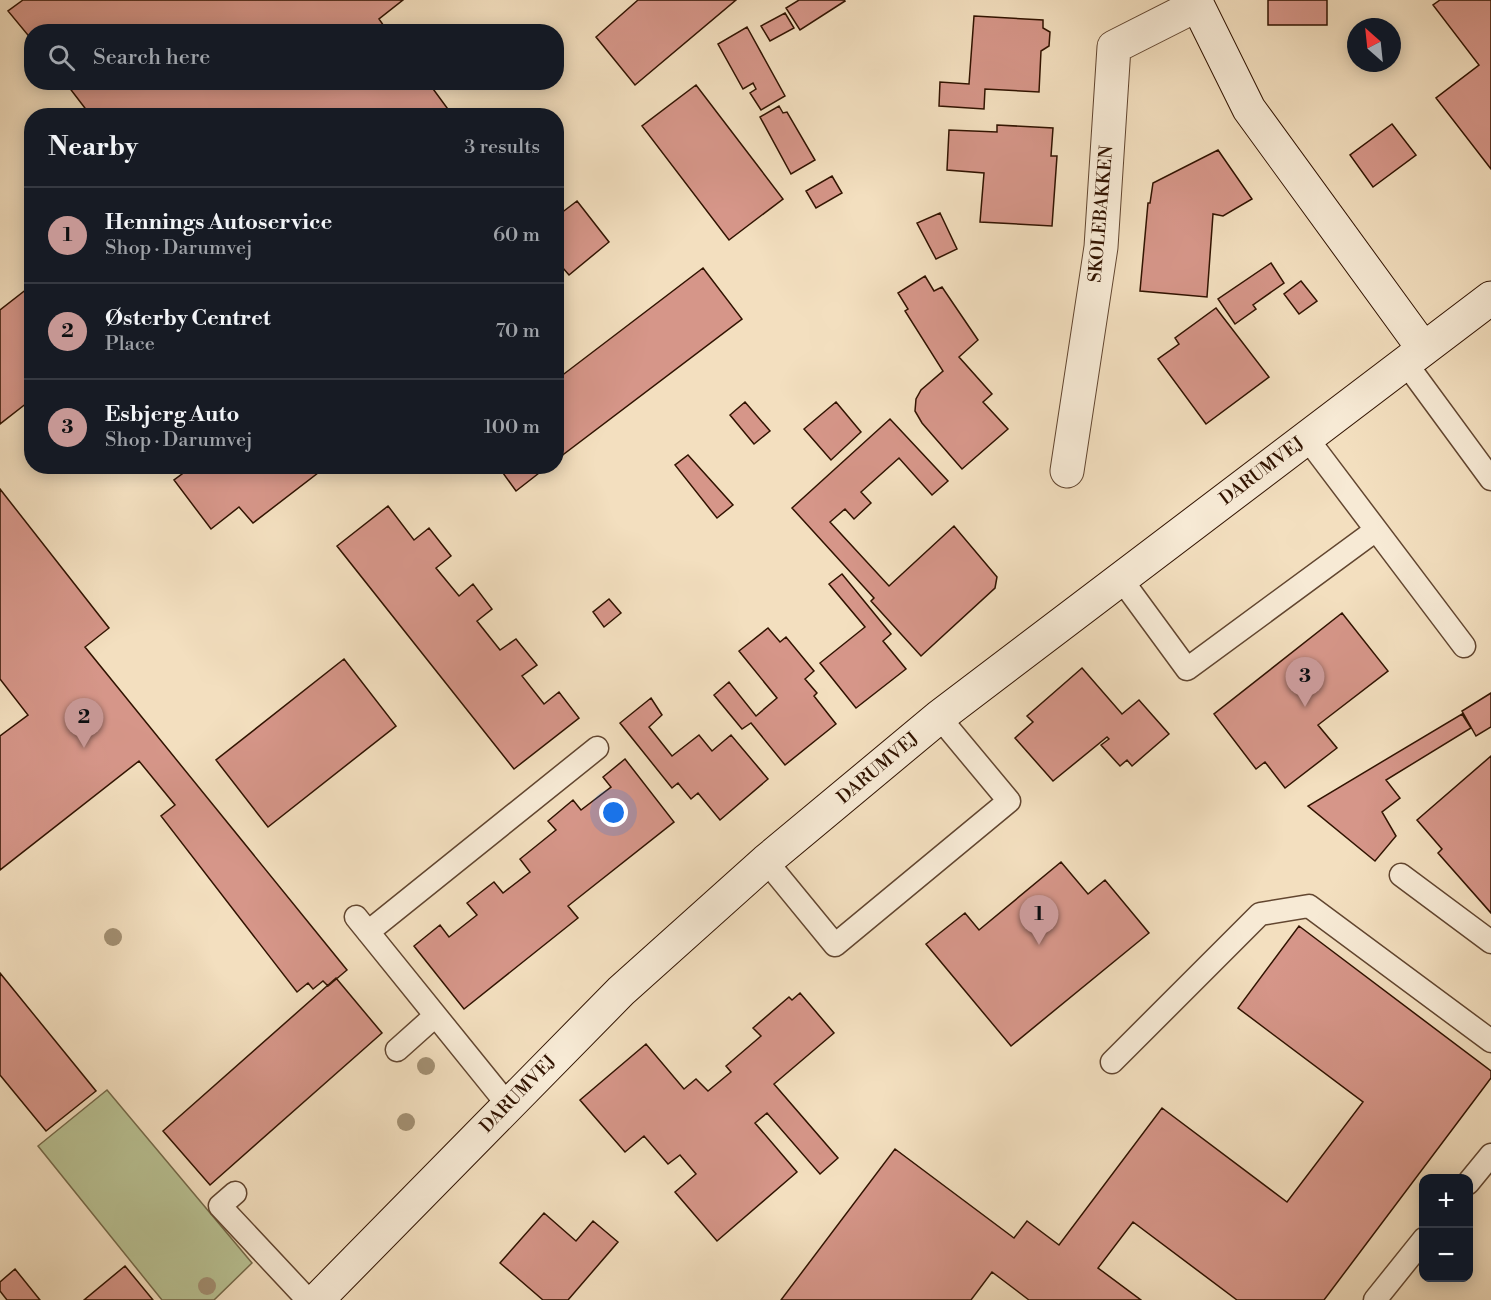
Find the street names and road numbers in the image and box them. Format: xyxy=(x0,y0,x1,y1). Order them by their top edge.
street label: SKOLEBAKKEN xyxy=(1084,144,1119,284)
street label: DARUMVEJ xyxy=(1215,432,1309,510)
street label: DARUMVEJ xyxy=(832,727,924,809)
street label: DARUMVEJ xyxy=(475,1050,561,1138)

